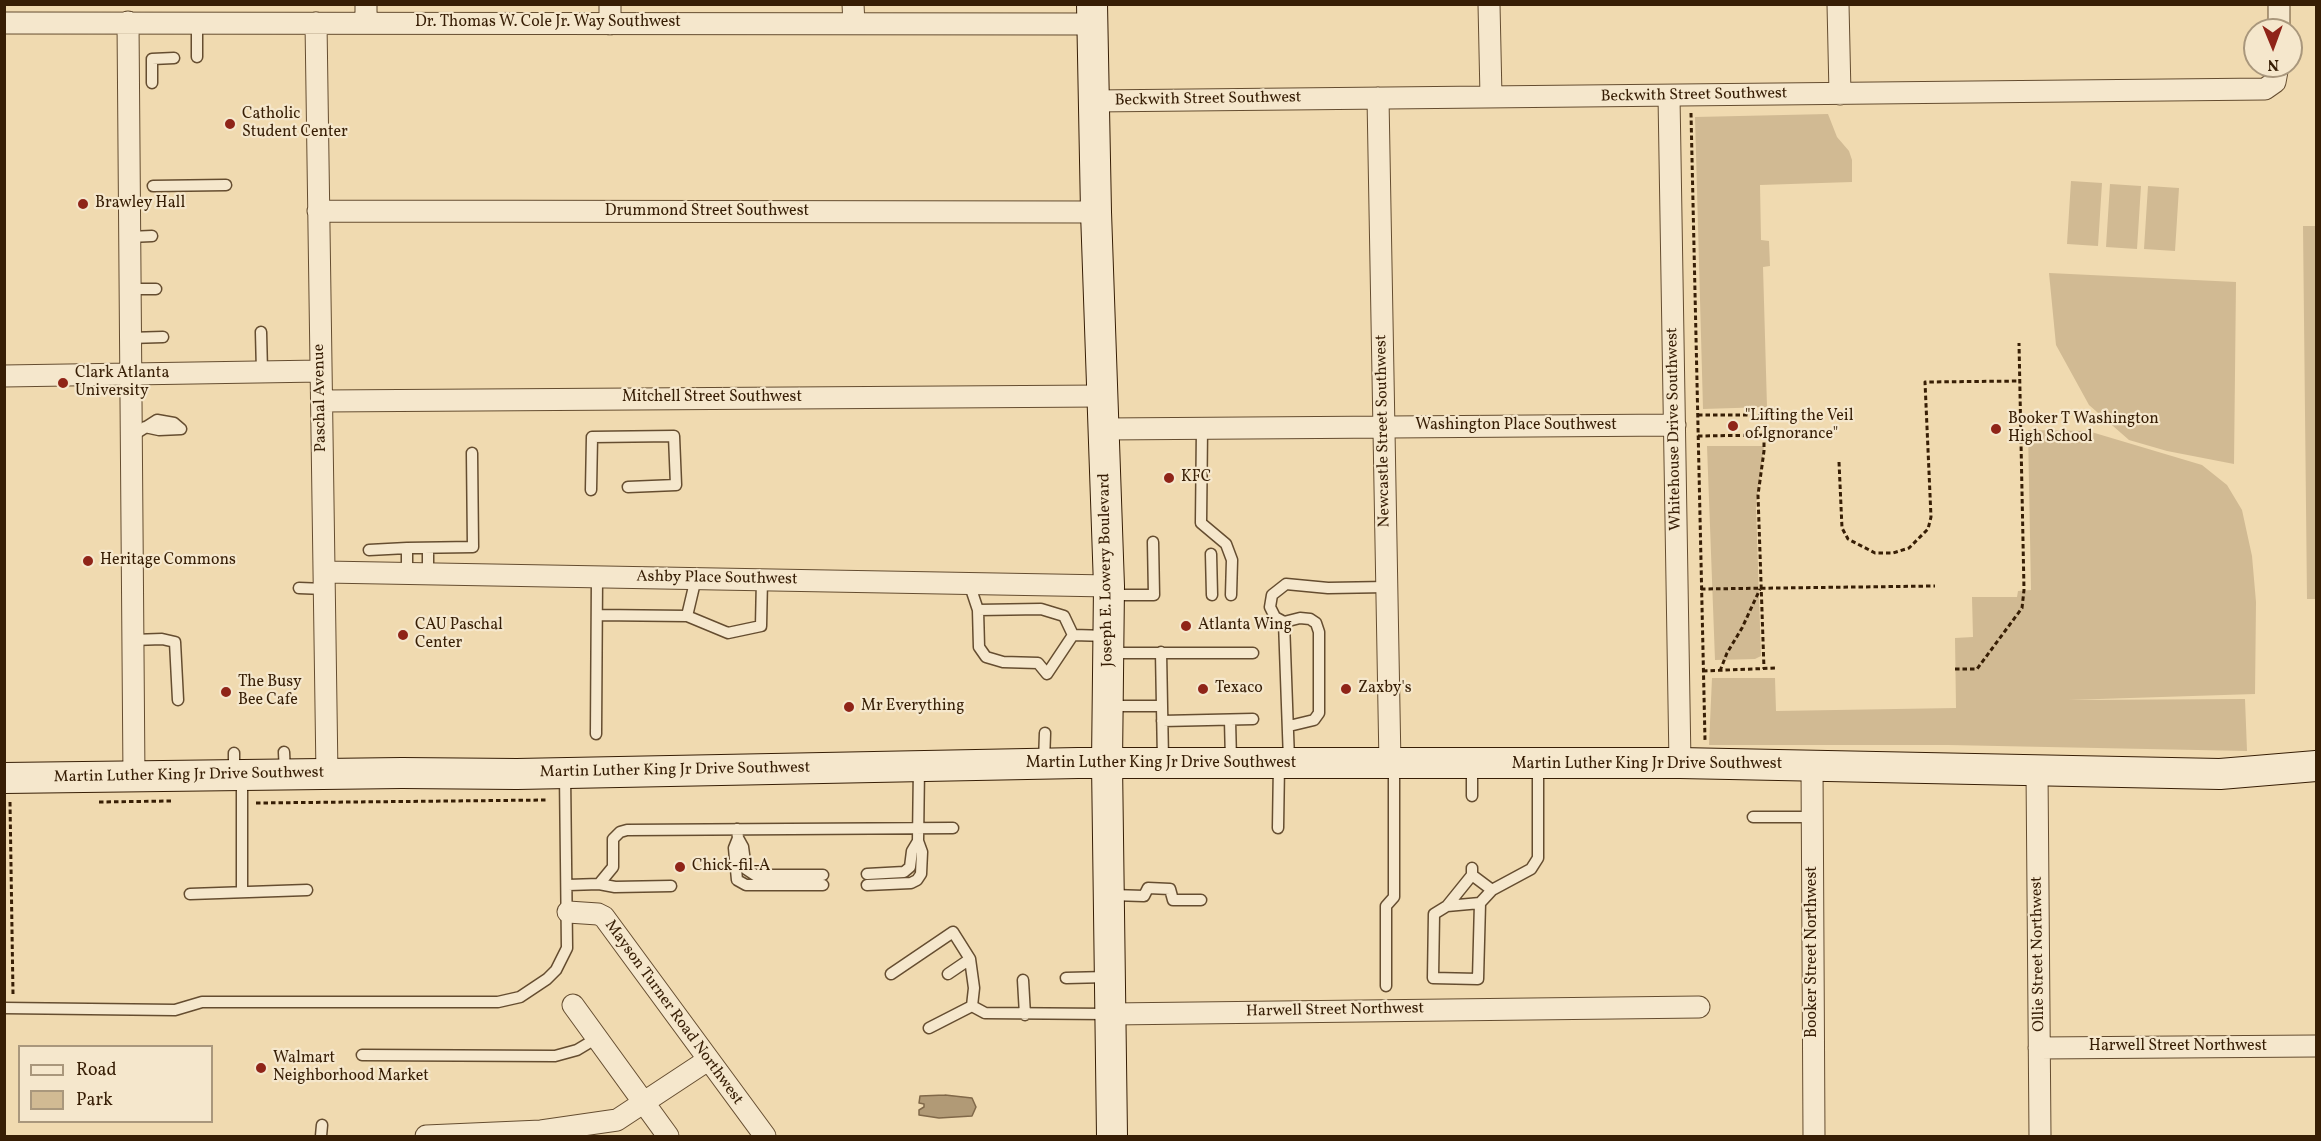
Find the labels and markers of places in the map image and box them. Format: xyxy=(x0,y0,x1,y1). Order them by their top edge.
place label: Catholic Student Center xyxy=(242,105,348,143)
marker: Catholic Student Center xyxy=(223,117,237,131)
place label: Brawley Hall xyxy=(95,194,185,214)
marker: Brawley Hall xyxy=(76,197,90,211)
place label: Clark Atlanta University xyxy=(75,364,169,402)
marker: Clark Atlanta University xyxy=(56,376,70,390)
place label: "Lifting the Veil of Ignorance" xyxy=(1745,407,1853,445)
place label: Booker T Washington High School xyxy=(2008,410,2159,448)
marker: "Lifting the Veil of Ignorance" xyxy=(1726,419,1740,433)
marker: Booker T Washington High School xyxy=(1989,422,2003,436)
place label: KFC xyxy=(1181,468,1211,488)
marker: KFC xyxy=(1162,471,1176,485)
place label: Heritage Commons xyxy=(100,551,236,571)
marker: Heritage Commons xyxy=(81,554,95,568)
place label: CAU Paschal Center xyxy=(415,616,503,654)
place label: Atlanta Wing xyxy=(1198,616,1292,636)
marker: Atlanta Wing xyxy=(1179,619,1193,633)
marker: CAU Paschal Center xyxy=(396,628,410,642)
place label: The Busy Bee Cafe xyxy=(238,673,302,711)
place label: Texaco xyxy=(1215,679,1263,699)
place label: Zaxby's xyxy=(1358,679,1412,699)
marker: Texaco xyxy=(1196,682,1210,696)
marker: Zaxby's xyxy=(1339,682,1353,696)
marker: The Busy Bee Cafe xyxy=(219,685,233,699)
place label: Mr Everything xyxy=(861,697,964,717)
marker: Mr Everything xyxy=(842,700,856,714)
place label: Chick-fil-A xyxy=(692,857,770,877)
marker: Chick-fil-A xyxy=(673,860,687,874)
place label: Walmart Neighborhood Market xyxy=(273,1049,429,1087)
marker: Walmart Neighborhood Market xyxy=(254,1061,268,1075)

